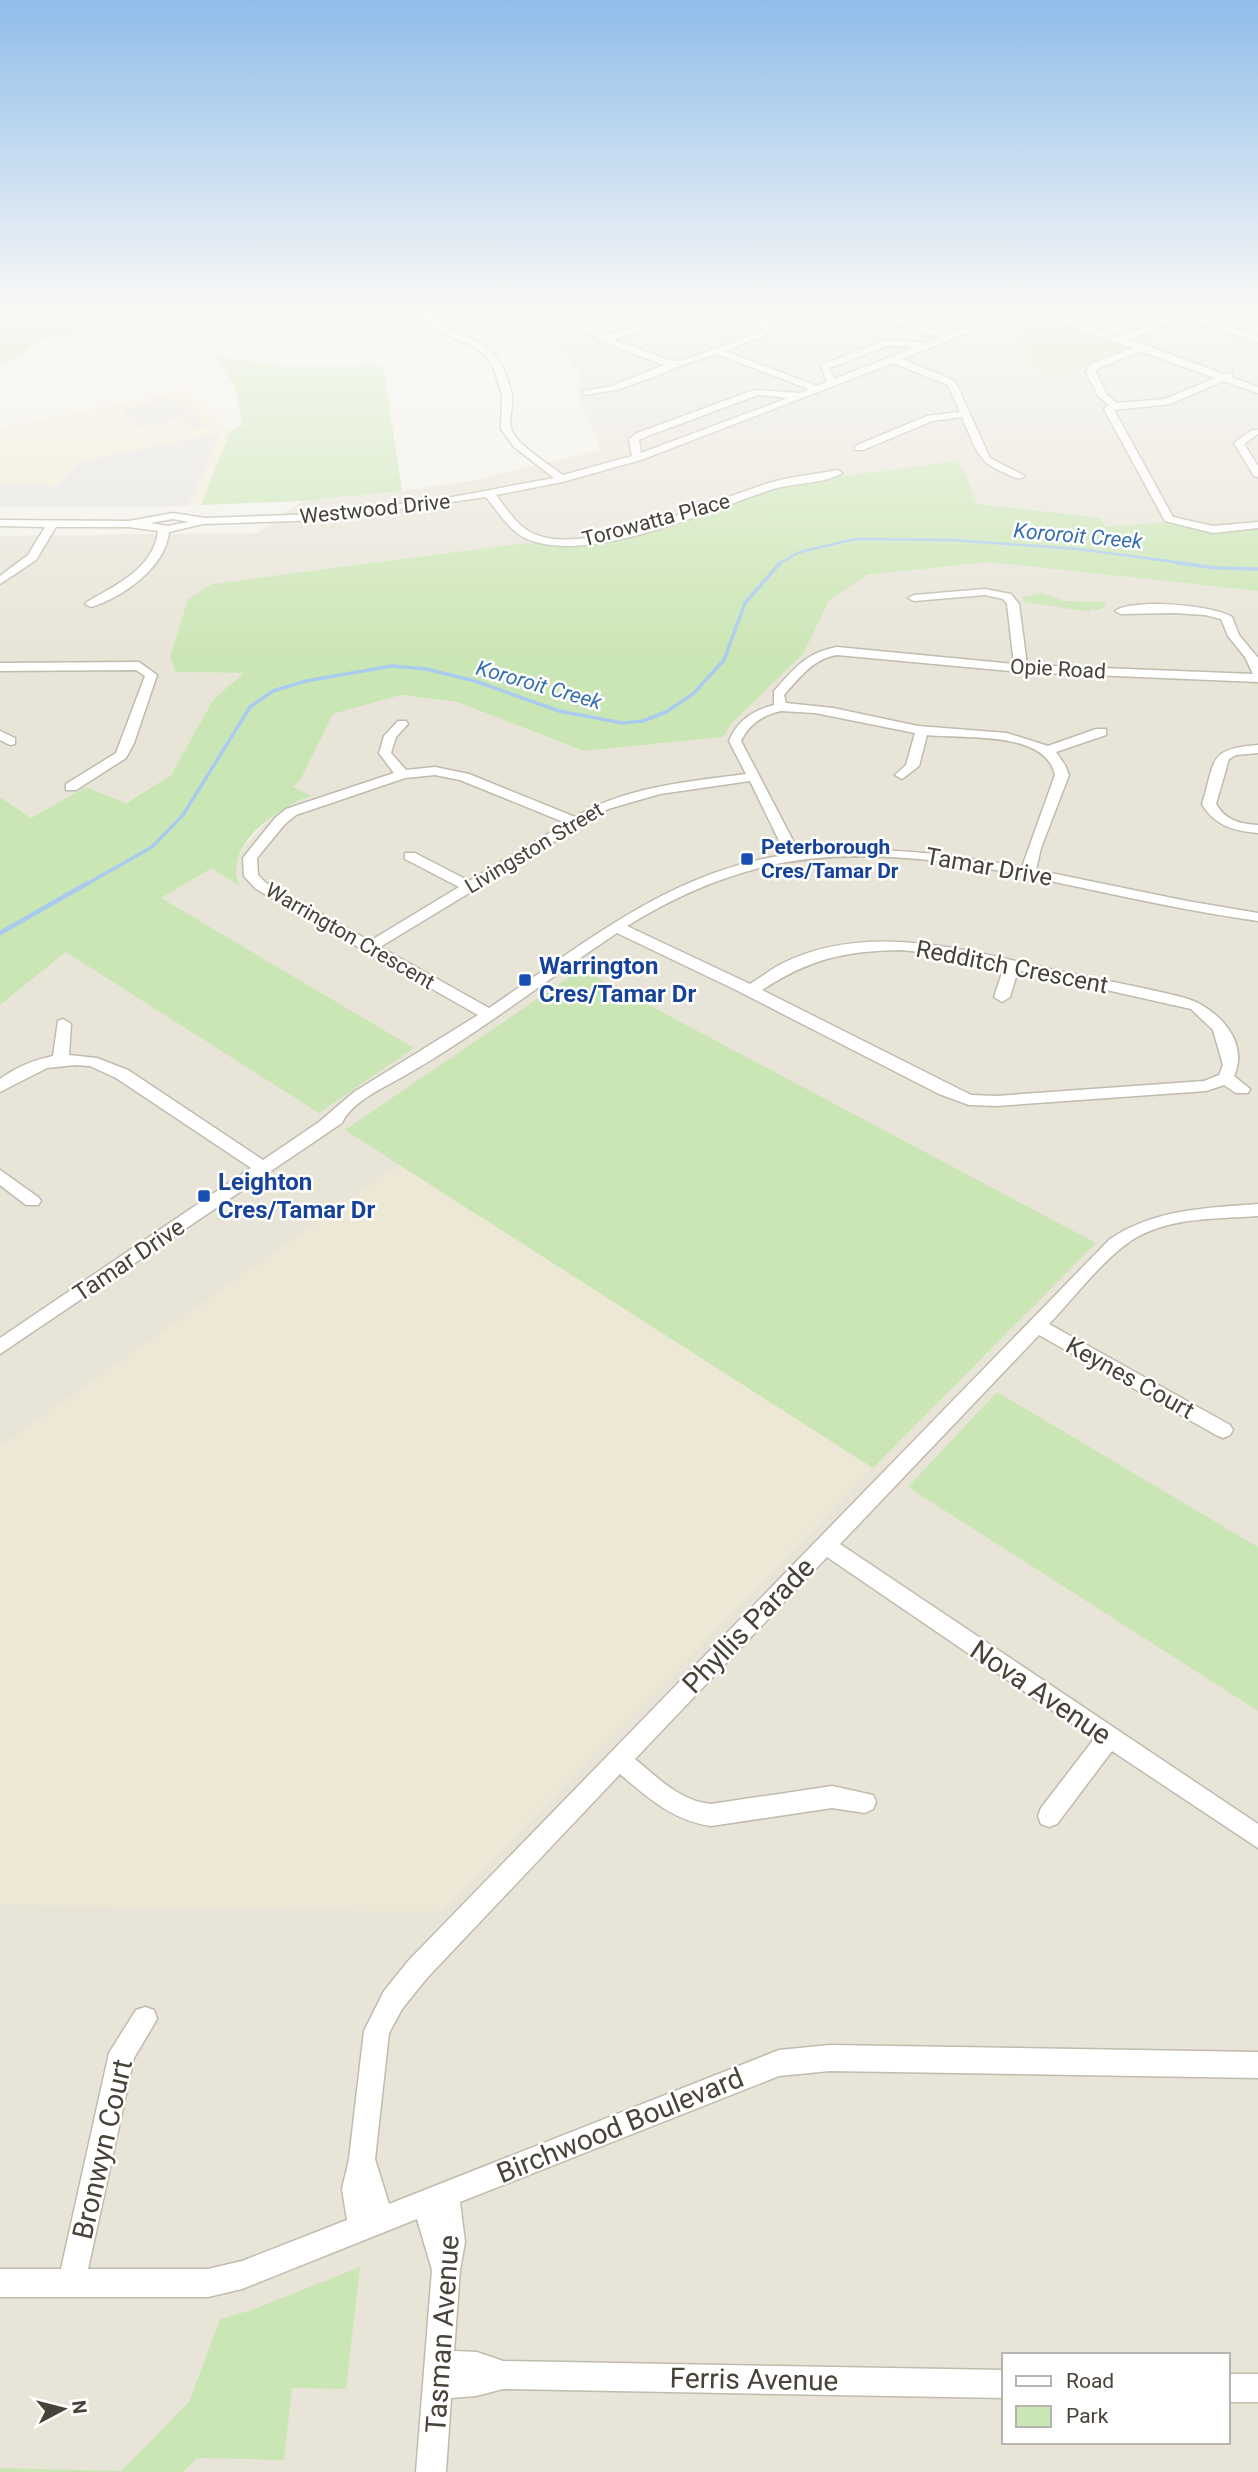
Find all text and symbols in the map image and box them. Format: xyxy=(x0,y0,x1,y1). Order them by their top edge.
street label: Westwood Drive xyxy=(299,489,451,529)
street label: Torowatta Place xyxy=(580,489,732,551)
water label: Kororoit Creek xyxy=(1012,518,1144,554)
street label: Opie Road xyxy=(1010,655,1106,683)
water label: Kororoit Creek xyxy=(473,656,605,715)
street label: Livingston Street xyxy=(461,797,607,899)
place label: Peterborough Cres/Tamar Dr xyxy=(761,835,899,883)
street label: Tamar Drive xyxy=(923,842,1055,892)
marker: Peterborough Cres/Tamar Dr xyxy=(739,851,755,867)
street label: Warrington Crescent xyxy=(261,878,439,994)
street label: Redditch Crescent xyxy=(914,935,1111,999)
place label: Warrington Cres/Tamar Dr xyxy=(539,952,696,1008)
marker: Warrington Cres/Tamar Dr xyxy=(517,972,533,988)
place label: Leighton Cres/Tamar Dr xyxy=(218,1168,375,1224)
marker: Leighton Cres/Tamar Dr xyxy=(196,1188,212,1204)
street label: Tamar Drive xyxy=(68,1213,190,1307)
street label: Keynes Court xyxy=(1061,1331,1199,1425)
street label: Phyllis Parade xyxy=(675,1551,821,1700)
street label: Nova Avenue xyxy=(964,1633,1117,1752)
street label: Bronwyn Court xyxy=(66,2056,139,2242)
street label: Birchwood Boulevard xyxy=(492,2061,748,2190)
street label: Tasman Avenue xyxy=(419,2234,466,2434)
legend xyxy=(1002,2353,1230,2444)
street label: Ferris Avenue xyxy=(669,2362,839,2397)
text: Road xyxy=(1066,2369,1114,2393)
north arrow xyxy=(28,2374,98,2444)
text: N xyxy=(67,2399,92,2415)
text: Park xyxy=(1066,2404,1109,2428)

